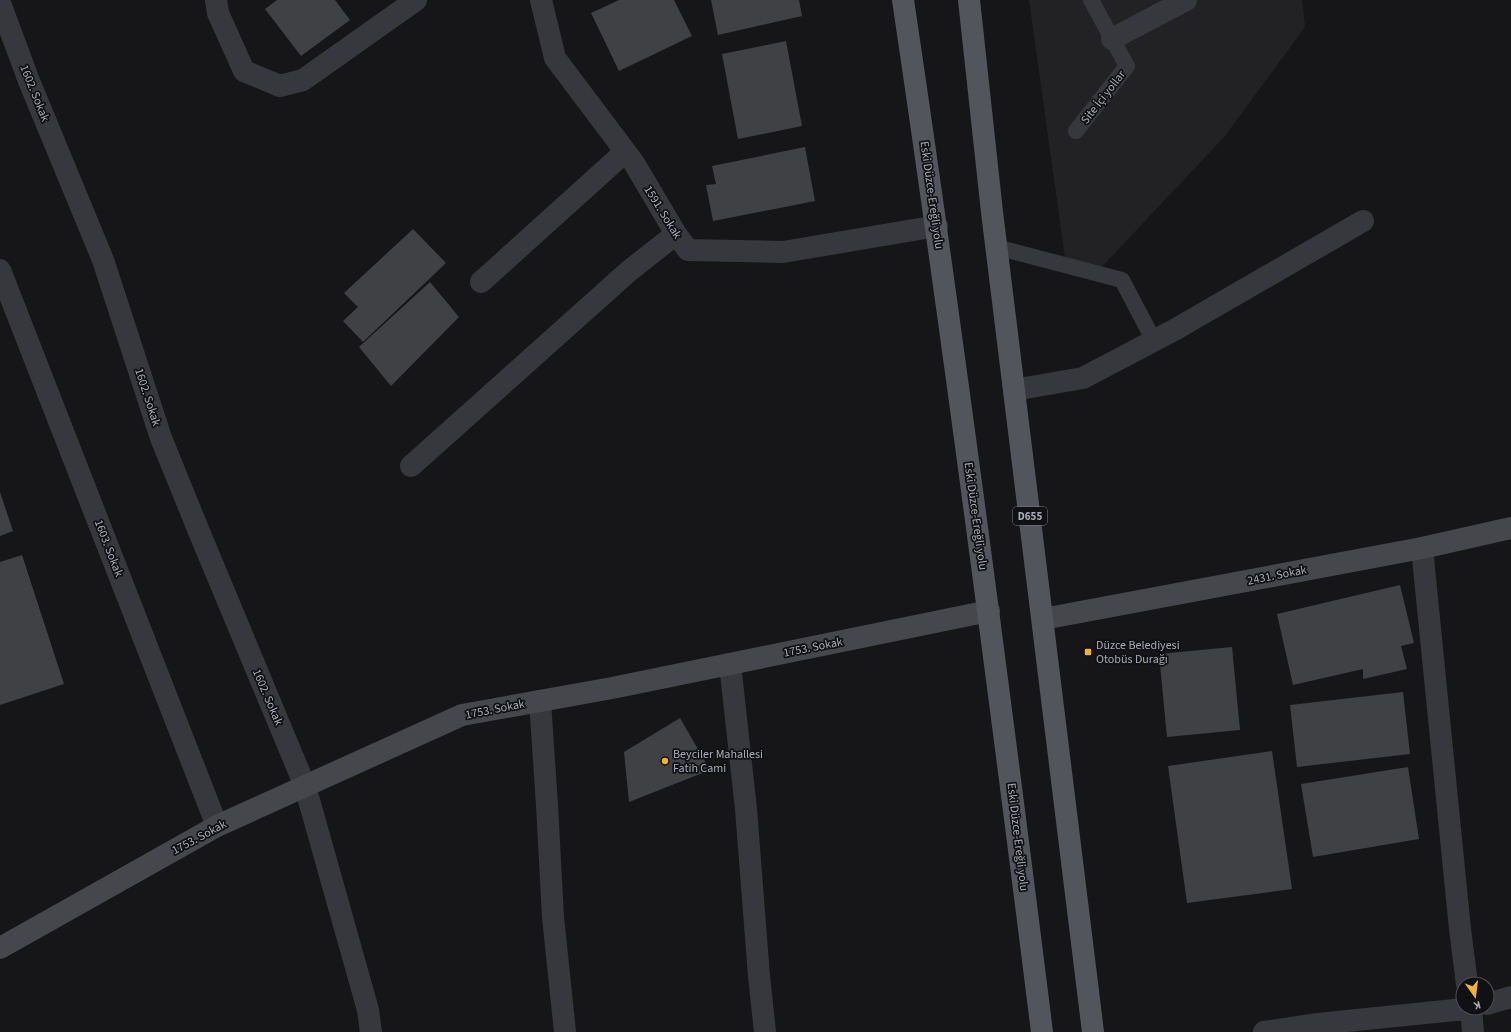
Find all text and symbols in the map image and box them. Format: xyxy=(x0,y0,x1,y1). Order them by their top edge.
street label: 1602. Sokak xyxy=(15,62,54,124)
street label: Site İçi yollar xyxy=(1077,66,1130,128)
street label: Eski Düzce-Ereğli yolu xyxy=(916,140,947,250)
street label: 1591. Sokak xyxy=(639,182,686,242)
street label: 1602. Sokak xyxy=(130,366,165,428)
street label: Eski Düzce-Ereğli yolu xyxy=(960,461,991,571)
road number: D655 xyxy=(1013,507,1047,525)
street label: 1603. Sokak xyxy=(90,517,127,579)
street label: 2431. Sokak xyxy=(1246,561,1308,590)
street label: 1753. Sokak xyxy=(782,633,844,662)
place label: Düzce Belediyesi Otobüs Durağı xyxy=(1096,637,1180,668)
marker: Düzce Belediyesi Otobüs Durağı xyxy=(1083,647,1093,657)
street label: 1602. Sokak xyxy=(248,666,287,728)
street label: 1753. Sokak xyxy=(464,695,526,724)
place label: Beyciler Mahallesi Fatih Cami xyxy=(673,746,763,777)
marker: Beyciler Mahallesi Fatih Cami xyxy=(660,756,670,766)
street label: Eski Düzce-Ereğli yolu xyxy=(1002,782,1033,892)
street label: 1753. Sokak xyxy=(169,816,230,859)
north arrow xyxy=(1455,976,1495,1016)
text: K xyxy=(1472,997,1482,1013)

